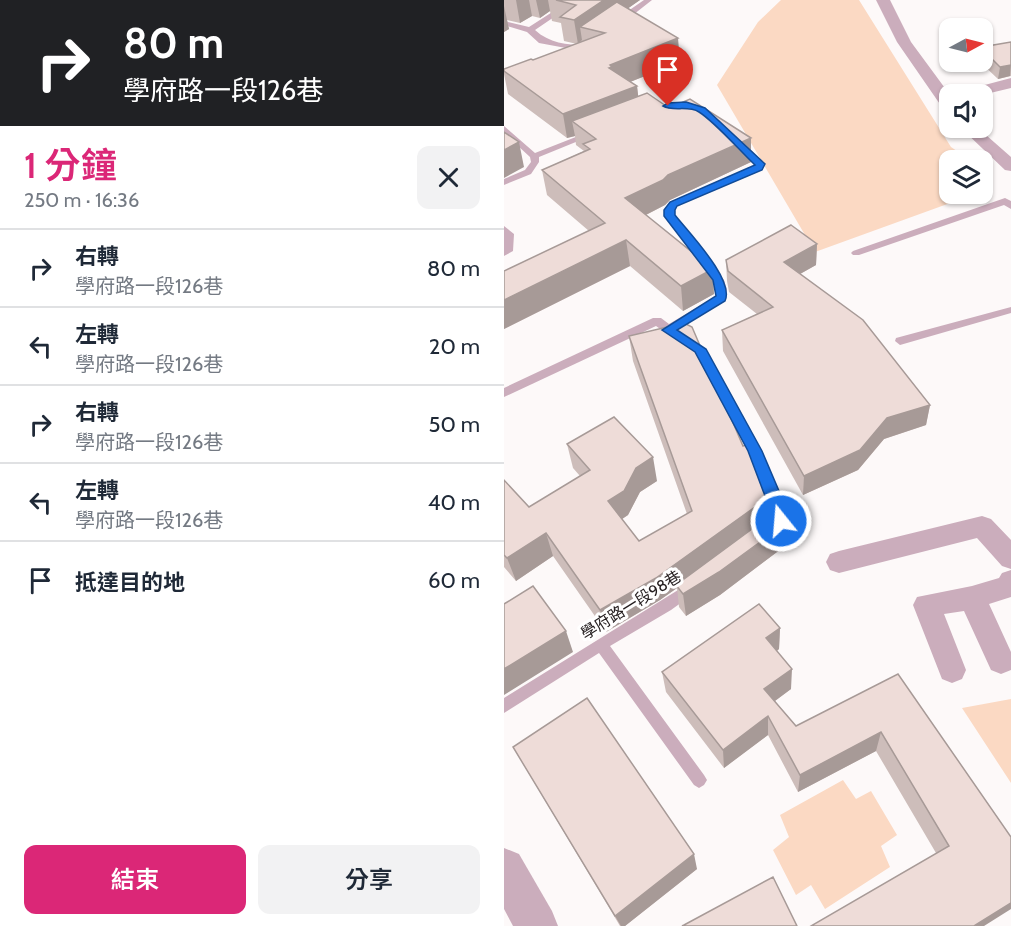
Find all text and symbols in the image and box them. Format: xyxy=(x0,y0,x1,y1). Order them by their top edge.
text: 80 m xyxy=(123,17,224,69)
north arrow xyxy=(939,18,993,72)
map controls xyxy=(939,18,993,204)
icon: right xyxy=(24,24,102,102)
pin xyxy=(642,44,693,106)
icon: arrive xyxy=(651,53,684,86)
text: 學府路一段126巷 xyxy=(123,74,323,107)
button: sound xyxy=(939,84,993,138)
text: 1 分鐘 xyxy=(24,143,117,187)
button: close xyxy=(417,146,480,209)
button: layers xyxy=(939,150,993,204)
text: 250 m · 16:36 xyxy=(24,188,139,212)
text: 右轉 xyxy=(75,243,119,270)
icon: right xyxy=(24,252,57,285)
text: 80 m xyxy=(427,255,480,282)
text: 學府路一段126巷 xyxy=(75,274,223,298)
text: 左轉 xyxy=(75,321,119,348)
icon: left xyxy=(24,330,57,363)
text: 20 m xyxy=(429,333,480,360)
text: 學府路一段126巷 xyxy=(75,352,223,376)
text: 右轉 xyxy=(75,399,119,426)
icon: right xyxy=(24,408,57,441)
text: 50 m xyxy=(428,411,480,438)
text: 學府路一段126巷 xyxy=(75,430,223,454)
text: 左轉 xyxy=(75,477,119,504)
icon: left xyxy=(24,486,57,519)
text: 40 m xyxy=(428,489,480,516)
position arrow xyxy=(749,489,813,553)
text: 學府路一段126巷 xyxy=(75,508,223,532)
icon: arrive xyxy=(24,564,57,597)
text: 60 m xyxy=(428,567,480,594)
street label: 學府路一段98巷 xyxy=(577,567,685,643)
text: 抵達目的地 xyxy=(75,569,185,596)
button: 結束 xyxy=(24,845,246,914)
button: 分享 xyxy=(258,845,480,914)

